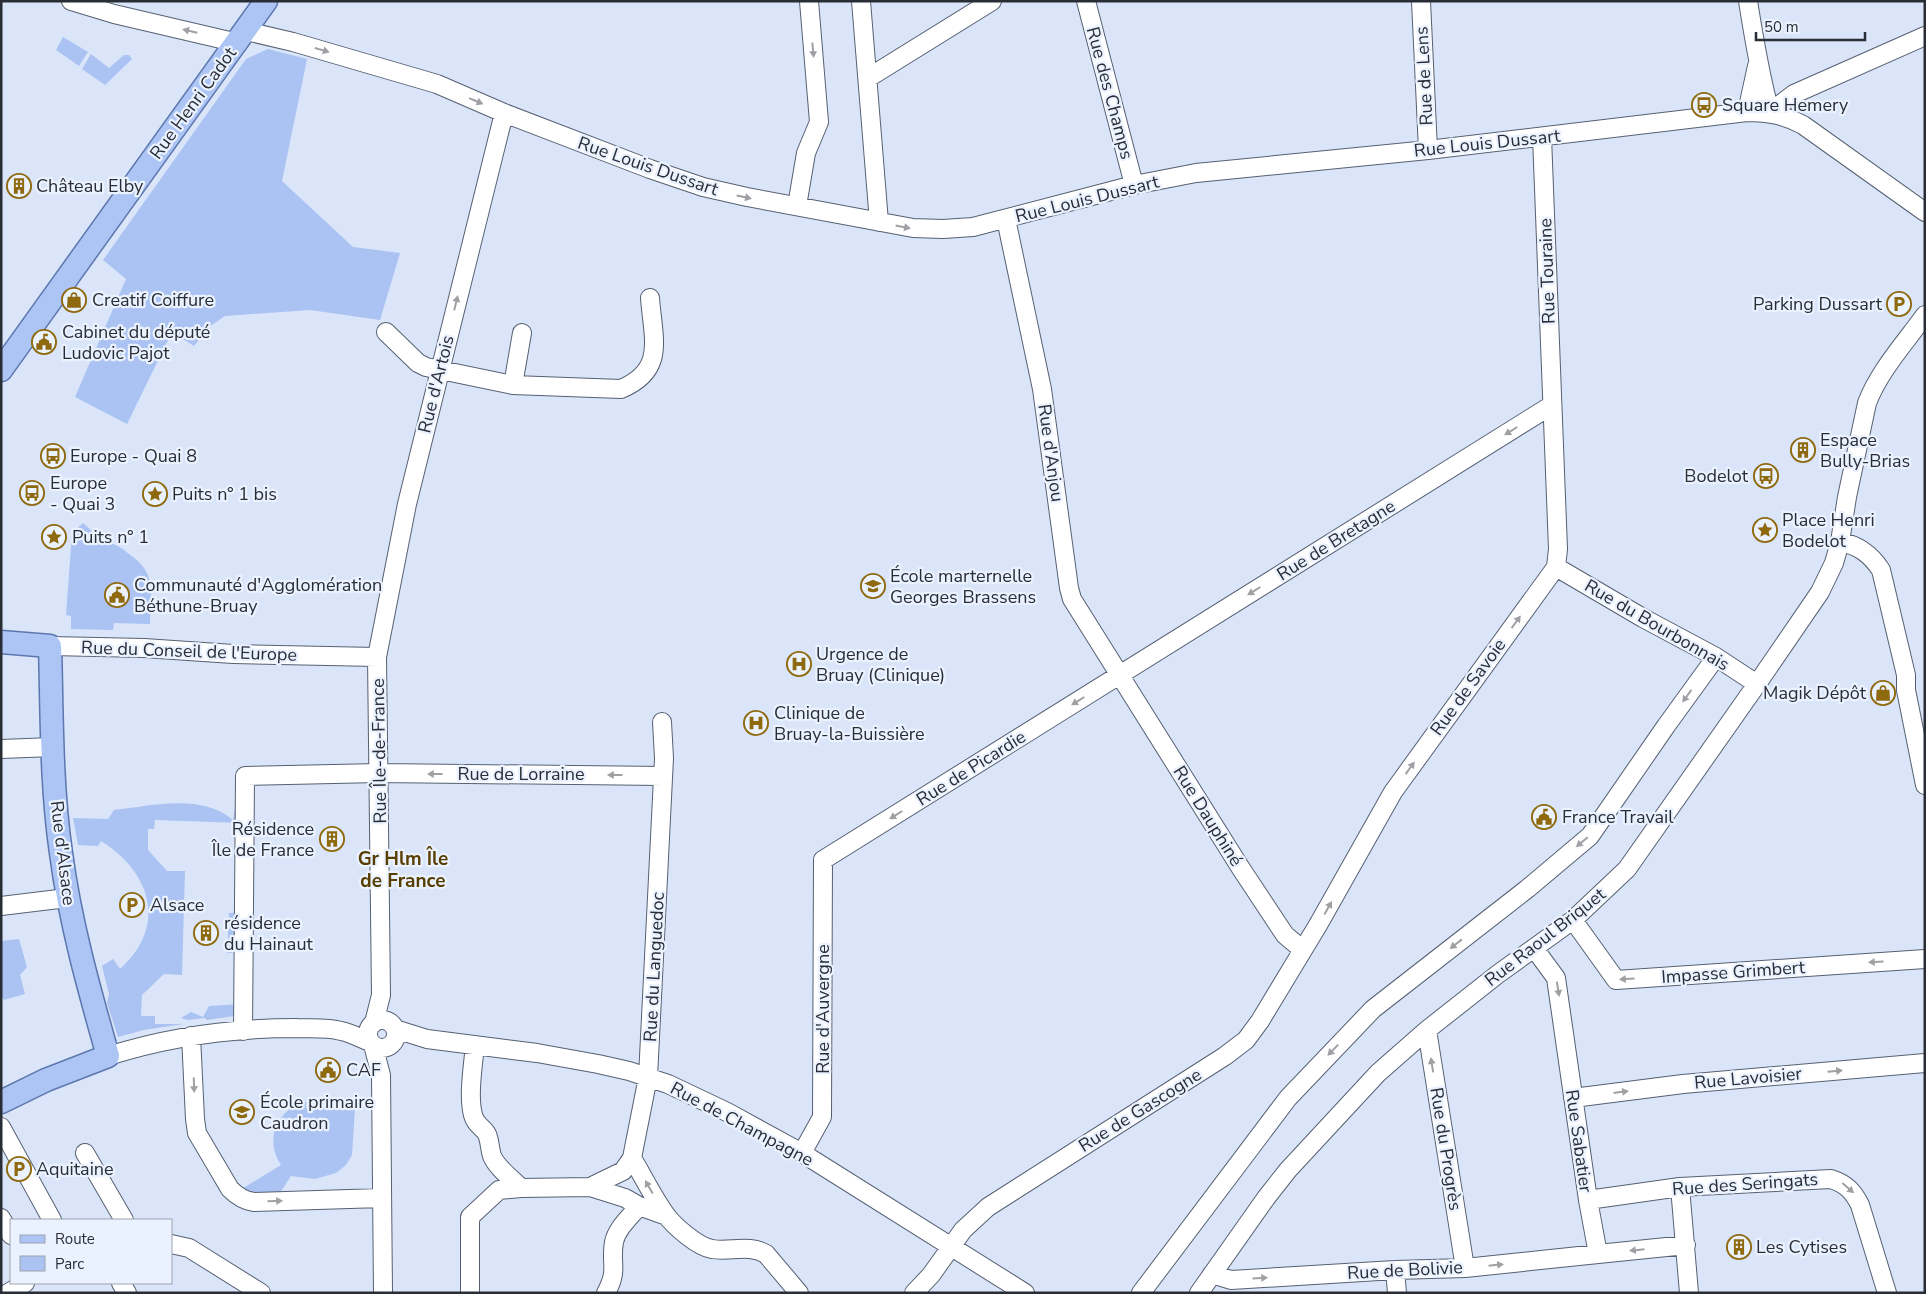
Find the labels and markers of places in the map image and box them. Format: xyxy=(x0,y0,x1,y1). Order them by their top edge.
bus stop icon: Square Hemery xyxy=(1691,92,1717,118)
place label: Square Hemery xyxy=(1722,93,1849,117)
building icon: Château Elby xyxy=(6,173,32,199)
place label: Château Elby xyxy=(36,174,144,198)
shop icon: Creatif Coiffure xyxy=(61,287,87,313)
place label: Creatif Coiffure xyxy=(92,288,214,312)
parking icon: Parking Dussart xyxy=(1886,291,1912,317)
place label: Parking Dussart xyxy=(1753,292,1883,316)
place label: Cabinet du député Ludovic Pajot xyxy=(62,320,210,365)
public building icon: Cabinet du député Ludovic Pajot xyxy=(31,329,57,355)
place label: Espace Bully-Brias xyxy=(1820,428,1910,473)
building icon: Espace Bully-Brias xyxy=(1790,437,1816,463)
bus stop icon: Europe - Quai 8 xyxy=(40,443,66,469)
place label: Europe - Quai 8 xyxy=(70,444,197,468)
bus stop icon: Bodelot xyxy=(1753,463,1779,489)
place label: Bodelot xyxy=(1684,464,1749,488)
place label: Europe - Quai 3 xyxy=(50,471,115,516)
bus stop icon: Europe - Quai 3 xyxy=(19,480,45,506)
place icon: Puits n° 1 bis xyxy=(142,481,168,507)
place label: Puits n° 1 bis xyxy=(172,482,277,506)
place label: Place Henri Bodelot xyxy=(1782,508,1875,553)
place icon: Place Henri Bodelot xyxy=(1752,517,1778,543)
place icon: Puits n° 1 xyxy=(41,524,67,550)
place label: Puits n° 1 xyxy=(72,525,149,549)
place label: École marternelle Georges Brassens xyxy=(890,564,1036,609)
place label: Communauté d'Agglomération Béthune-Bruay xyxy=(134,573,382,618)
school or university icon: École marternelle Georges Brassens xyxy=(860,573,886,599)
public building icon: Communauté d'Agglomération Béthune-Bruay xyxy=(104,582,130,608)
place label: Urgence de Bruay (Clinique) xyxy=(816,642,945,687)
hospital icon: Urgence de Bruay (Clinique) xyxy=(786,651,812,677)
shop icon: Magik Dépôt xyxy=(1870,680,1896,706)
place label: Magik Dépôt xyxy=(1763,681,1867,705)
place label: Clinique de Bruay-la-Buissière xyxy=(774,701,925,746)
hospital icon: Clinique de Bruay-la-Buissière xyxy=(743,710,769,736)
public building icon: France Travail xyxy=(1531,804,1557,830)
place label: France Travail xyxy=(1562,805,1674,829)
place label: Résidence Île de France xyxy=(211,817,314,862)
building icon: Résidence Île de France xyxy=(319,826,345,852)
parking icon: Alsace xyxy=(119,892,145,918)
place label: Alsace xyxy=(150,893,204,917)
place label: résidence du Hainaut xyxy=(224,911,313,956)
building icon: résidence du Hainaut xyxy=(193,920,219,946)
public building icon: CAF xyxy=(315,1057,341,1083)
place label: CAF xyxy=(346,1058,381,1082)
place label: École primaire Caudron xyxy=(260,1090,374,1135)
school or university icon: École primaire Caudron xyxy=(229,1099,255,1125)
parking icon: Aquitaine xyxy=(6,1156,32,1182)
place label: Aquitaine xyxy=(36,1157,114,1181)
building icon: Les Cytises xyxy=(1726,1234,1752,1260)
place label: Les Cytises xyxy=(1756,1235,1847,1259)

